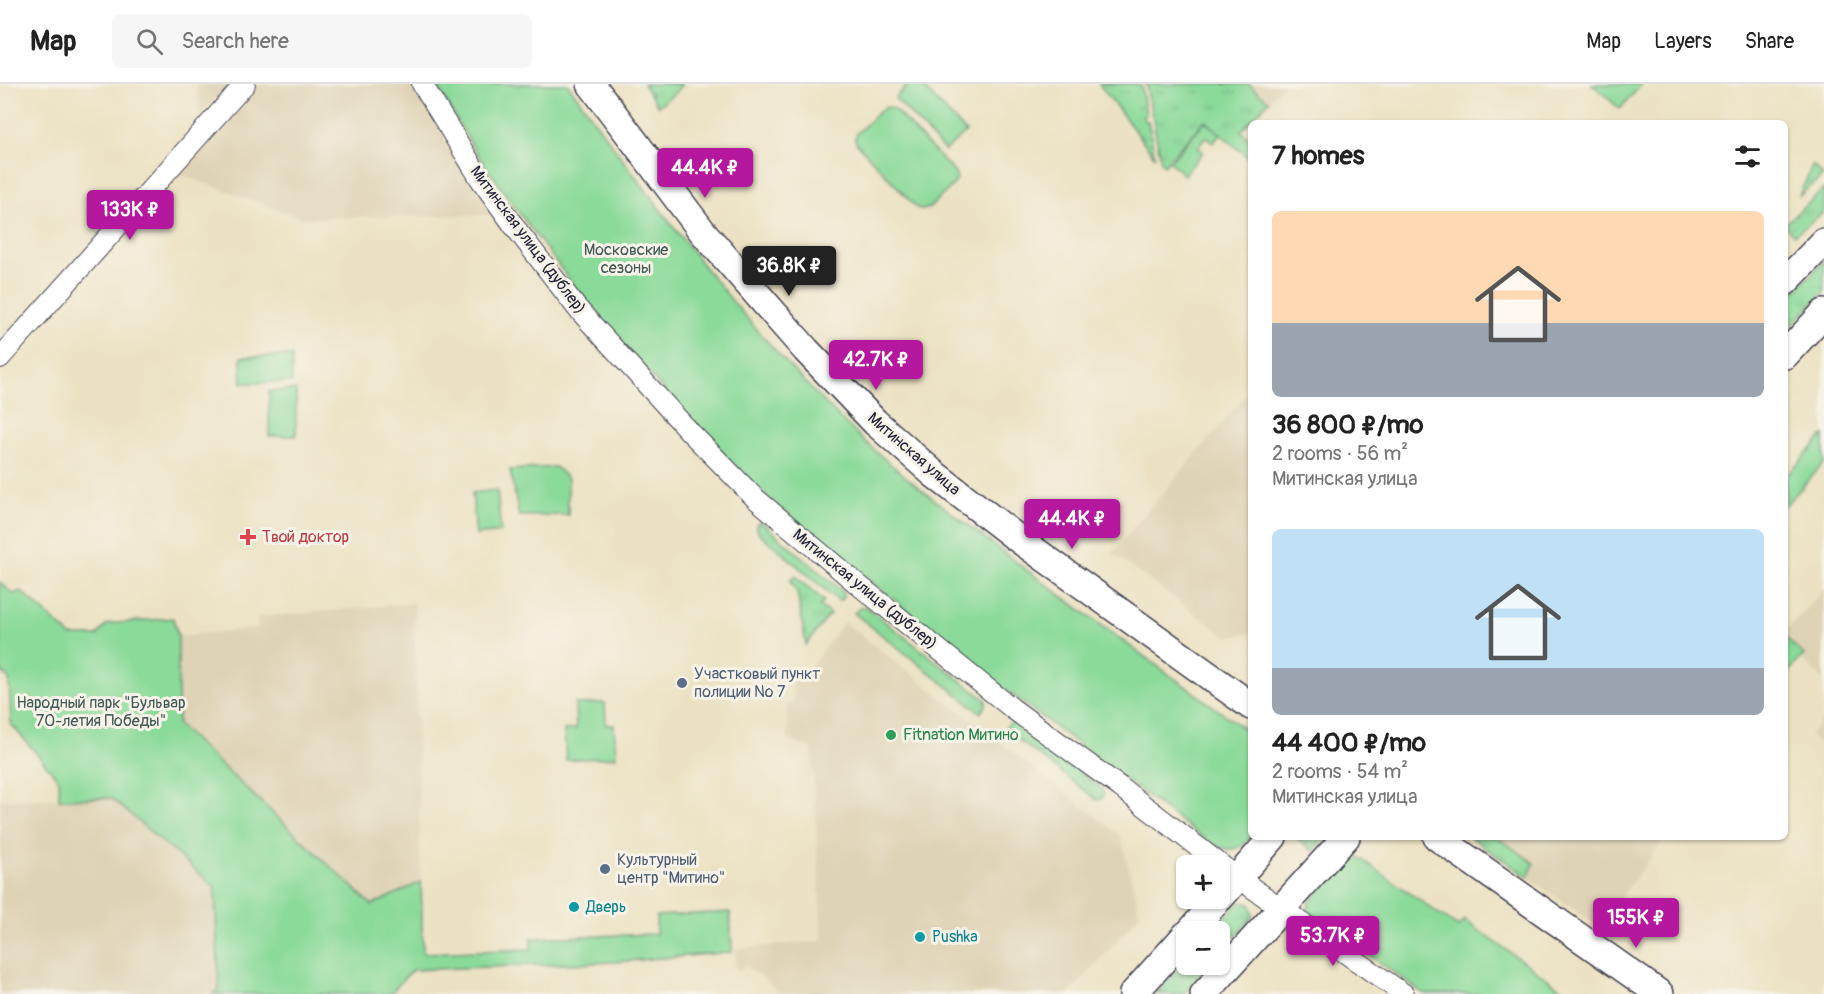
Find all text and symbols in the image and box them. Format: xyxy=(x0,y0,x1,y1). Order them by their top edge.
search box xyxy=(112,14,532,68)
text: Map xyxy=(30,24,76,59)
icon: search xyxy=(133,25,166,58)
text: Search here xyxy=(181,27,289,55)
text: Map xyxy=(1586,28,1621,55)
text: Layers xyxy=(1654,28,1712,55)
text: Share xyxy=(1745,28,1794,55)
text: 7 homes xyxy=(1272,140,1364,172)
icon: filters xyxy=(1731,140,1764,173)
pin: 44.4K ₽ xyxy=(650,148,760,199)
text: 44.4K ₽ xyxy=(671,155,739,180)
street label: Митинская улица (дублер) xyxy=(466,162,590,318)
pin: 133K ₽ xyxy=(81,190,179,241)
text: 133K ₽ xyxy=(101,197,159,222)
park label: Московские сезоны xyxy=(584,240,668,278)
pin: 36.8K ₽ xyxy=(734,246,844,297)
icon: home xyxy=(1464,250,1572,358)
text: 36.8K ₽ xyxy=(756,253,822,278)
pin: 42.7K ₽ xyxy=(821,340,931,391)
text: 42.7K ₽ xyxy=(843,347,909,372)
street label: Митинская улица xyxy=(864,408,964,500)
text: 36 800 ₽/mo xyxy=(1272,409,1424,441)
text: 2 rooms · 56 m² xyxy=(1272,441,1408,466)
text: Митинская улица xyxy=(1272,466,1418,491)
pin: 44.4K ₽ xyxy=(1017,499,1127,550)
text: 44.4K ₽ xyxy=(1038,506,1106,531)
street label: Митинская улица (дублер) xyxy=(789,525,941,653)
place label: Твой доктор xyxy=(262,527,349,547)
marker: Твой доктор xyxy=(239,528,257,546)
icon: home xyxy=(1464,568,1572,676)
place label: Участковый пункт полиции № 7 xyxy=(694,664,820,702)
marker: Участковый пункт полиции № 7 xyxy=(675,676,689,690)
park label: Народный парк "Бульвар 70-летия Победы" xyxy=(16,693,186,731)
place label: Fitnation Митино xyxy=(903,725,1019,745)
text: 44 400 ₽/mo xyxy=(1272,727,1426,759)
marker: Fitnation Митино xyxy=(884,728,898,742)
text: 2 rooms · 54 m² xyxy=(1272,759,1408,784)
text: Митинская улица xyxy=(1272,784,1418,809)
place label: Культурный центр "Митино" xyxy=(617,850,725,888)
map controls xyxy=(1176,855,1230,975)
button: + xyxy=(1176,855,1230,909)
marker: Культурный центр "Митино" xyxy=(598,862,612,876)
place label: Дверь xyxy=(585,897,626,917)
pin: 155K ₽ xyxy=(1587,898,1685,949)
marker: Дверь xyxy=(567,900,581,914)
text: 155K ₽ xyxy=(1607,905,1665,930)
pin: 53.7K ₽ xyxy=(1278,916,1388,967)
button: − xyxy=(1176,921,1230,975)
text: 53.7K ₽ xyxy=(1300,923,1366,948)
place label: Pushka xyxy=(932,927,978,947)
marker: Pushka xyxy=(913,930,927,944)

